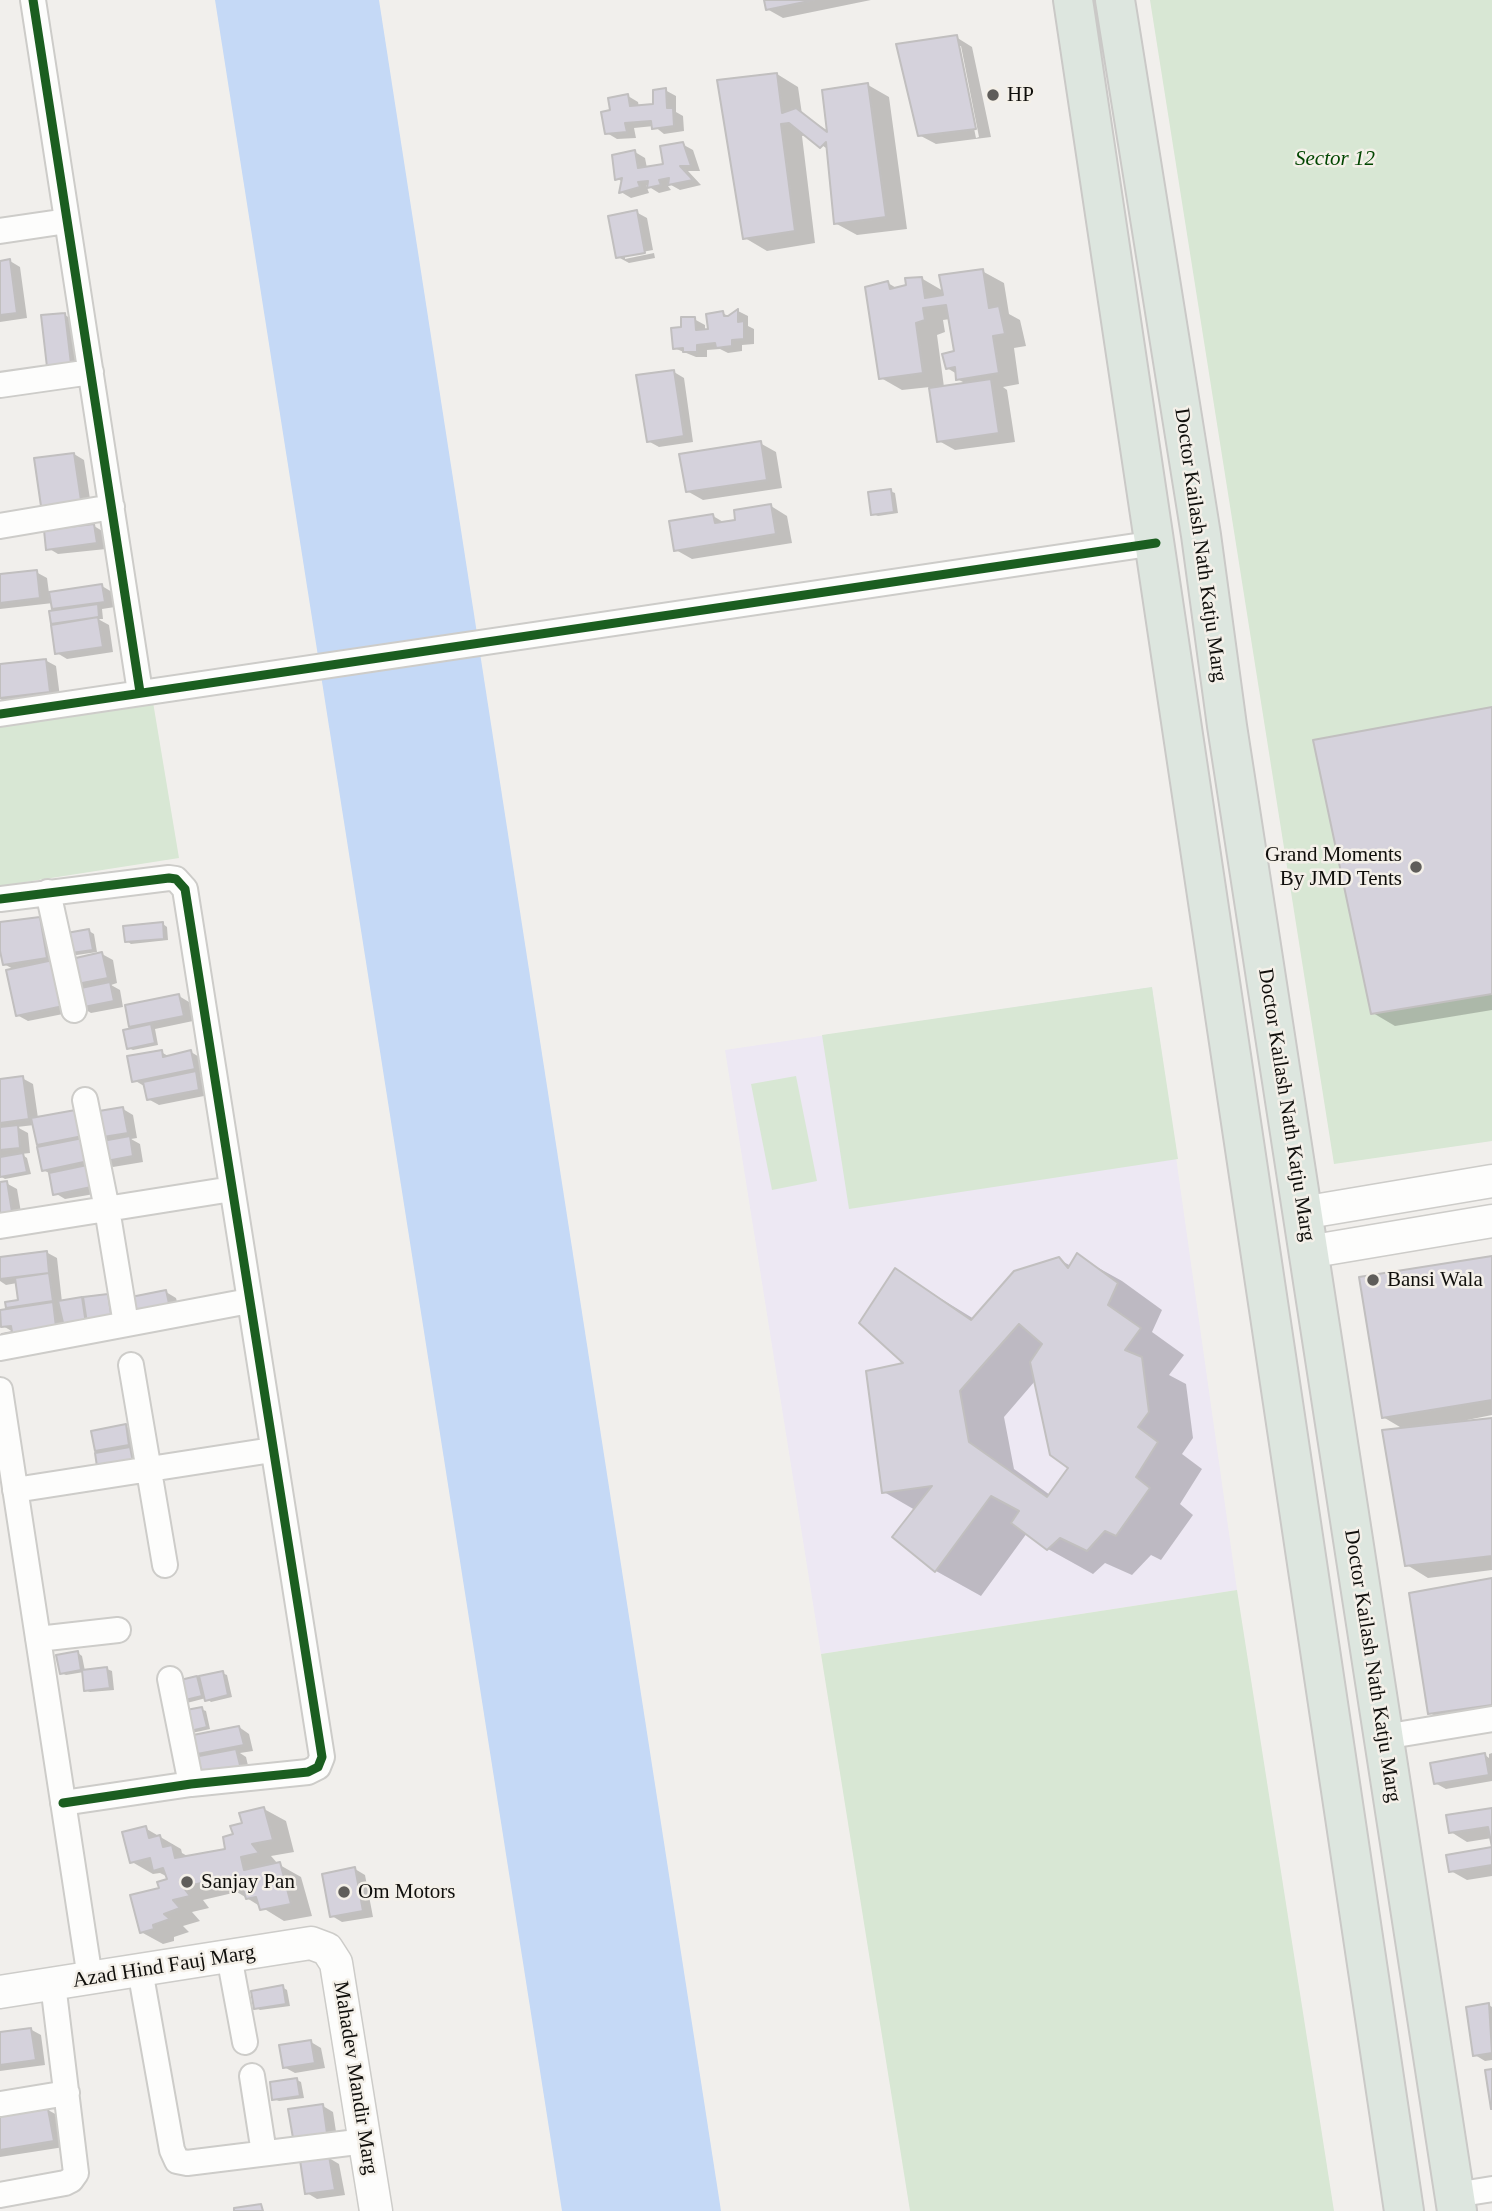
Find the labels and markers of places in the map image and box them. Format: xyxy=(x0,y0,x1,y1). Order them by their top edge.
place label: HP xyxy=(1007,82,1034,108)
marker: HP xyxy=(985,87,1001,103)
place label: Grand Moments By JMD Tents xyxy=(1265,842,1402,892)
marker: Grand Moments By JMD Tents xyxy=(1408,859,1424,875)
place label: Bansi Wala xyxy=(1387,1267,1483,1293)
marker: Bansi Wala xyxy=(1365,1272,1381,1288)
place label: Sanjay Pan xyxy=(201,1869,295,1895)
marker: Sanjay Pan xyxy=(179,1874,195,1890)
place label: Om Motors xyxy=(358,1879,455,1905)
marker: Om Motors xyxy=(336,1884,352,1900)

